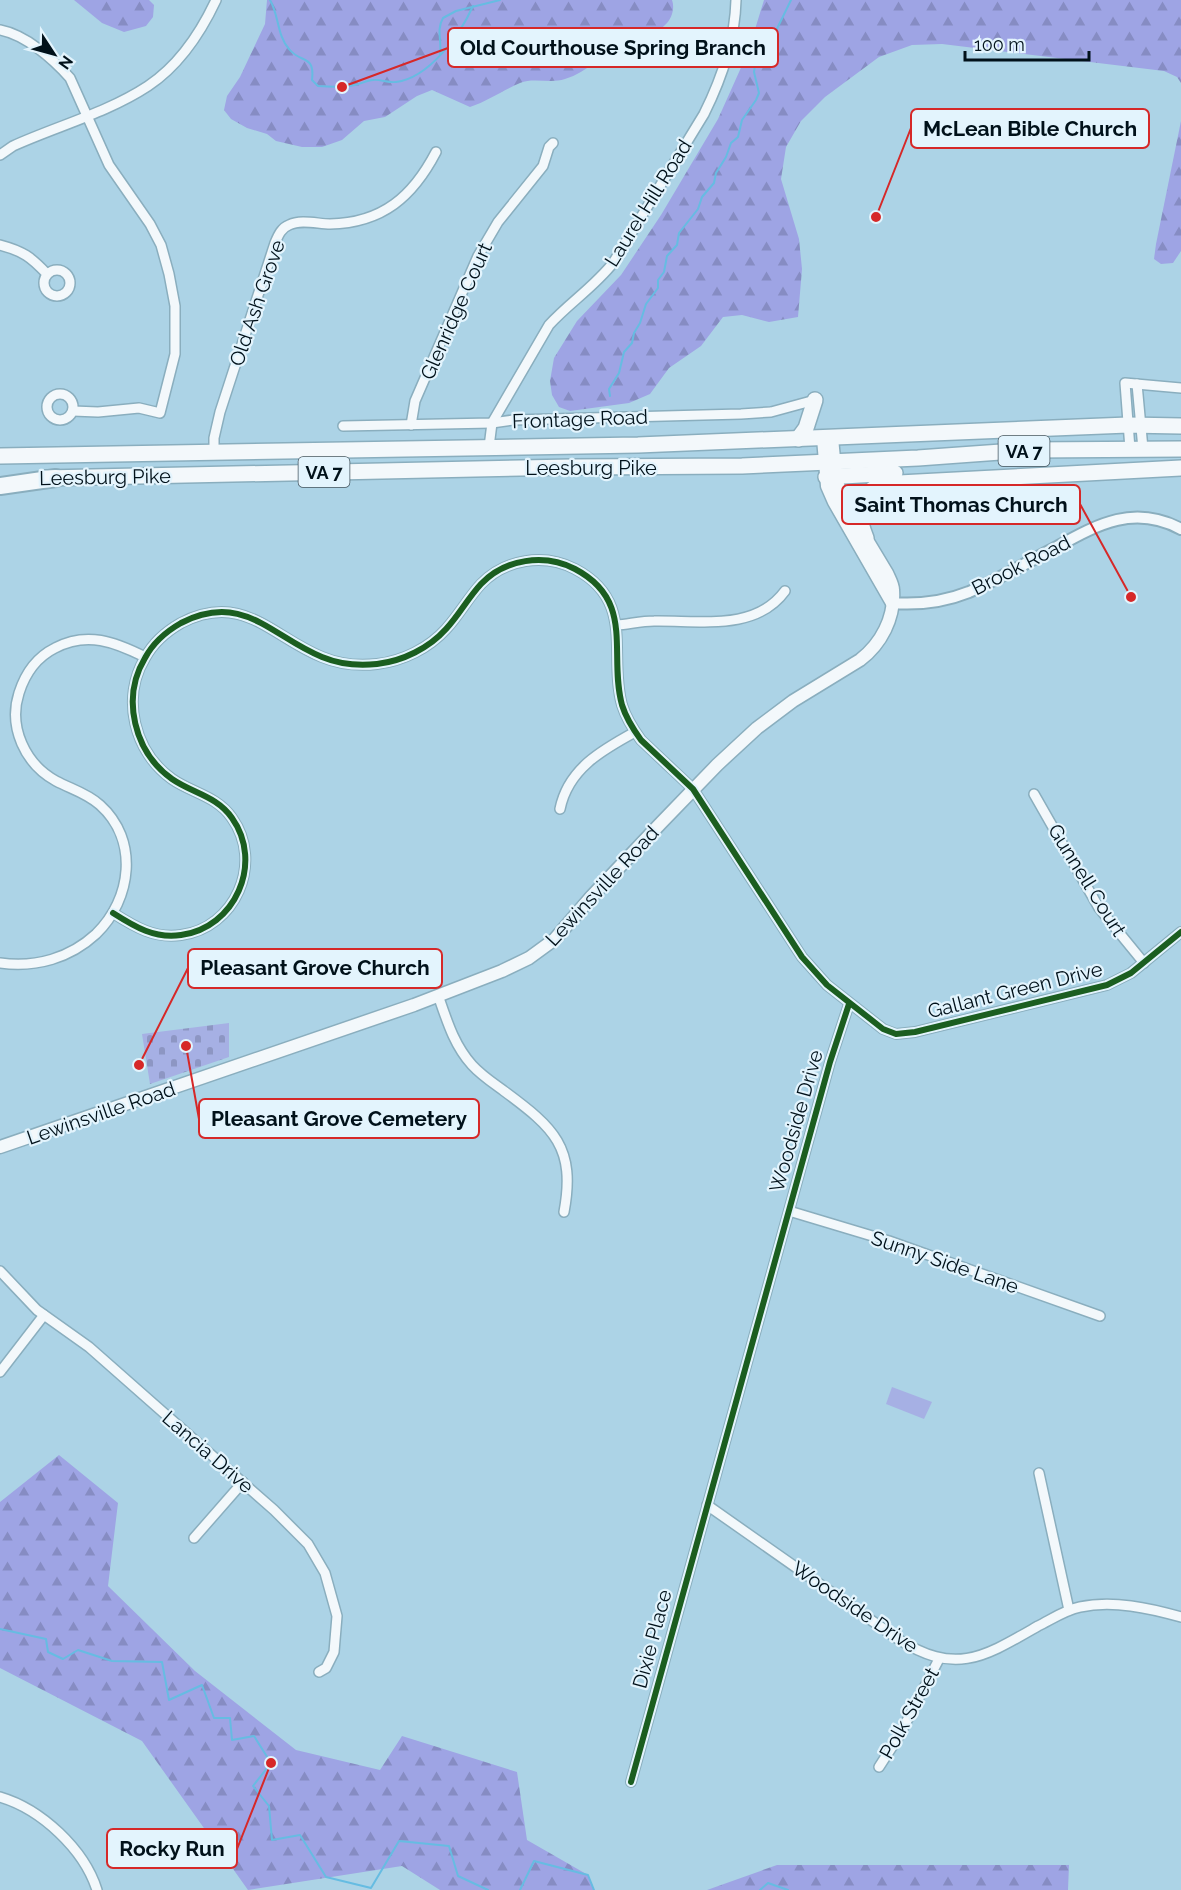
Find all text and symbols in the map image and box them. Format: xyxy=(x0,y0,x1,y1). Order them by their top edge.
north arrow xyxy=(24,24,84,84)
scale bar xyxy=(965,24,1090,62)
callout: Old Courthouse Spring Branch xyxy=(448,28,778,67)
text: 100 m xyxy=(974,34,1025,55)
text: Old Courthouse Spring Branch xyxy=(460,35,766,60)
text: N xyxy=(54,52,77,73)
callout: McLean Bible Church xyxy=(911,109,1149,148)
text: McLean Bible Church xyxy=(923,116,1137,141)
street label: Laurel Hill Road xyxy=(599,135,697,271)
street label: Old Ash Grove xyxy=(224,237,290,369)
street label: Glenridge Court xyxy=(415,239,497,383)
street label: Frontage Road xyxy=(512,405,648,433)
road number: VA 7 xyxy=(998,436,1050,466)
street label: Leesburg Pike xyxy=(525,456,657,480)
road number: VA 7 xyxy=(298,457,350,487)
street label: Leesburg Pike xyxy=(39,464,171,490)
callout: Saint Thomas Church xyxy=(842,485,1080,524)
text: Saint Thomas Church xyxy=(854,492,1068,517)
street label: Brook Road xyxy=(968,530,1074,600)
street label: Gunnell Court xyxy=(1043,819,1131,941)
street label: Lewinsville Road xyxy=(540,821,664,951)
callout: Pleasant Grove Church xyxy=(188,949,442,988)
text: Pleasant Grove Church xyxy=(200,955,430,980)
street label: Gallant Green Drive xyxy=(925,957,1105,1023)
street label: Woodside Drive xyxy=(764,1047,828,1195)
street label: Lewinsville Road xyxy=(24,1076,178,1150)
callout: Pleasant Grove Cemetery xyxy=(199,1099,479,1138)
text: Pleasant Grove Cemetery xyxy=(211,1106,467,1131)
street label: Sunny Side Lane xyxy=(868,1226,1022,1299)
street label: Lancia Drive xyxy=(157,1406,259,1498)
street label: Woodside Drive xyxy=(787,1556,923,1658)
street label: Dixie Place xyxy=(627,1587,677,1691)
street label: Polk Street xyxy=(874,1663,944,1763)
callout: Rocky Run xyxy=(107,1829,237,1868)
text: Rocky Run xyxy=(119,1836,225,1861)

